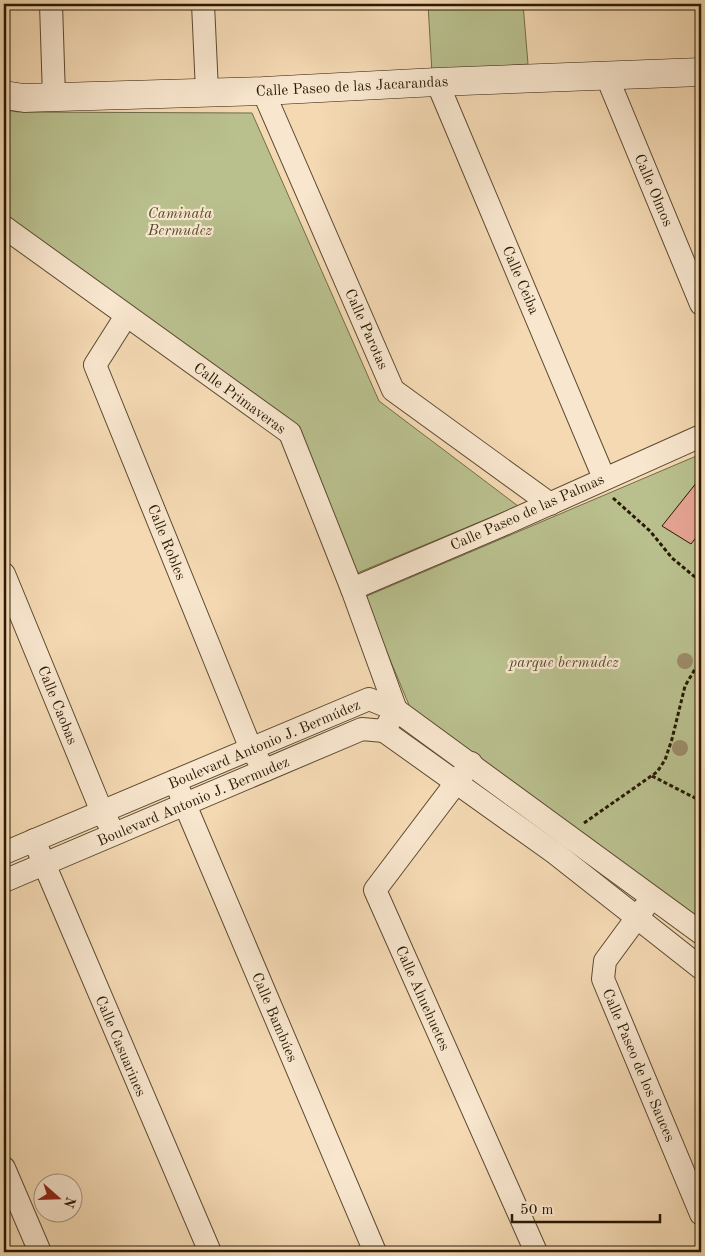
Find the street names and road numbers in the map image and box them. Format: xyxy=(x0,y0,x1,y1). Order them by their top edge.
street label: Calle Paseo de las Jacarandas xyxy=(255,75,449,100)
street label: Calle Olmos xyxy=(631,152,675,229)
street label: Calle Ceiba xyxy=(498,244,541,318)
street label: Calle Parotas xyxy=(341,287,390,372)
street label: Calle Primaveras xyxy=(190,361,288,438)
street label: Calle Paseo de las Palmas xyxy=(448,473,607,554)
street label: Calle Robles xyxy=(144,503,188,582)
street label: Calle Caobas xyxy=(34,664,79,747)
street label: Boulevard Antonio J. Bermúdez xyxy=(166,698,363,793)
street label: Boulevard Antonio J. Bermudez xyxy=(95,755,292,850)
street label: Calle Ahuehuetes xyxy=(392,944,451,1053)
street label: Calle Bambúes xyxy=(248,971,299,1064)
street label: Calle Paseo de los Sauces xyxy=(599,987,677,1144)
street label: Calle Casuarines xyxy=(92,994,148,1099)

